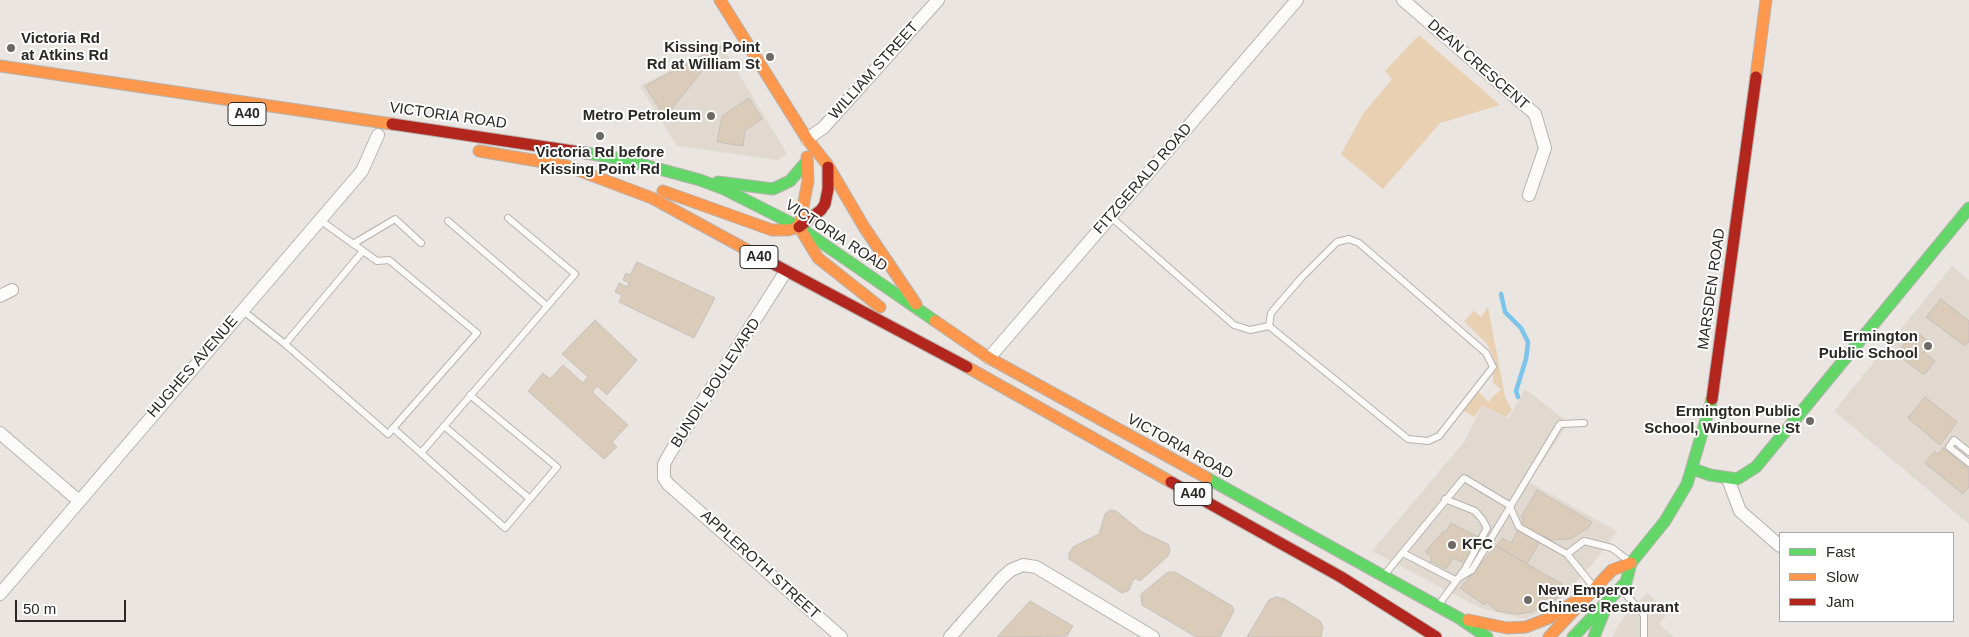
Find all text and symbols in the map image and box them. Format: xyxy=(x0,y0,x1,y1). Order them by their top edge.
street label: DEAN CRESCENT xyxy=(1424,16,1532,114)
street label: WILLIAM STREET xyxy=(825,19,923,123)
place label: Victoria Rd at Atkins Rd xyxy=(21,30,109,65)
place label: Kissing Point Rd at William St xyxy=(647,39,760,74)
marker: Victoria Rd at Atkins Rd xyxy=(5,42,17,54)
marker: Kissing Point Rd at William St xyxy=(764,51,776,63)
street label: VICTORIA ROAD xyxy=(388,99,508,133)
road number: A40 xyxy=(228,102,266,126)
place label: Metro Petroleum xyxy=(583,107,701,125)
marker: Metro Petroleum xyxy=(705,110,717,122)
street label: FITZGERALD ROAD xyxy=(1090,120,1196,238)
marker: Victoria Rd before Kissing Point Rd xyxy=(594,130,606,142)
place label: Victoria Rd before Kissing Point Rd xyxy=(536,144,664,179)
street label: VICTORIA ROAD xyxy=(782,196,890,276)
street label: MARSDEN ROAD xyxy=(1695,227,1729,351)
road number: A40 xyxy=(740,246,778,268)
street label: HUGHES AVENUE xyxy=(144,312,242,422)
street label: BUNDIL BOULEVARD xyxy=(667,315,765,451)
place label: Ermington Public School xyxy=(1819,328,1918,363)
marker: Ermington Public School xyxy=(1922,340,1934,352)
place label: Ermington Public School, Winbourne St xyxy=(1644,403,1800,438)
street label: VICTORIA ROAD xyxy=(1124,411,1236,483)
marker: Ermington Public School, Winbourne St xyxy=(1804,415,1816,427)
road number: A40 xyxy=(1174,482,1212,506)
street label: APPLEROTH STREET xyxy=(697,507,823,623)
legend xyxy=(1779,532,1954,622)
place label: KFC xyxy=(1462,536,1493,554)
marker: KFC xyxy=(1446,539,1458,551)
text: Fast xyxy=(1826,543,1855,560)
text: Slow xyxy=(1826,568,1859,585)
place label: New Emperor Chinese Restaurant xyxy=(1538,582,1679,617)
scale bar xyxy=(18,590,129,622)
text: Jam xyxy=(1826,593,1854,610)
marker: New Emperor Chinese Restaurant xyxy=(1522,594,1534,606)
text: 50 m xyxy=(23,600,56,617)

